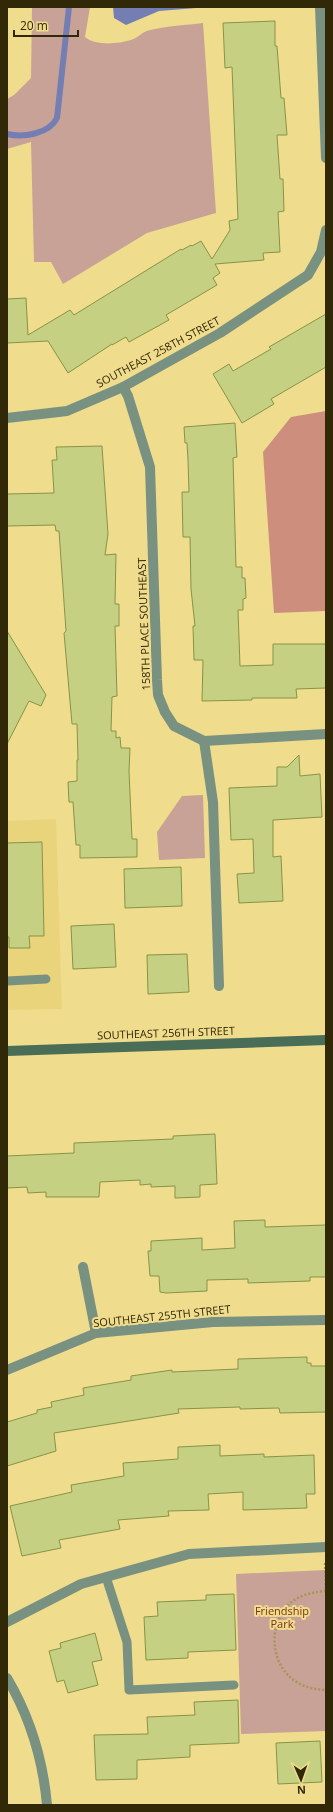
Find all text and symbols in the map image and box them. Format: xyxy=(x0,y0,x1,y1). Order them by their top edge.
scale bar xyxy=(14,12,78,38)
text: 20 m xyxy=(20,17,48,34)
street label: SOUTHEAST 258TH STREET xyxy=(93,313,222,391)
street label: 158TH PLACE SOUTHEAST xyxy=(134,557,153,691)
street label: SOUTHEAST 256TH STREET xyxy=(97,1023,235,1042)
street label: SOUTHEAST 255TH STREET xyxy=(93,1301,231,1330)
park label: Friendship Park xyxy=(255,1603,309,1631)
north arrow xyxy=(281,1760,321,1800)
text: N xyxy=(297,1783,306,1798)

